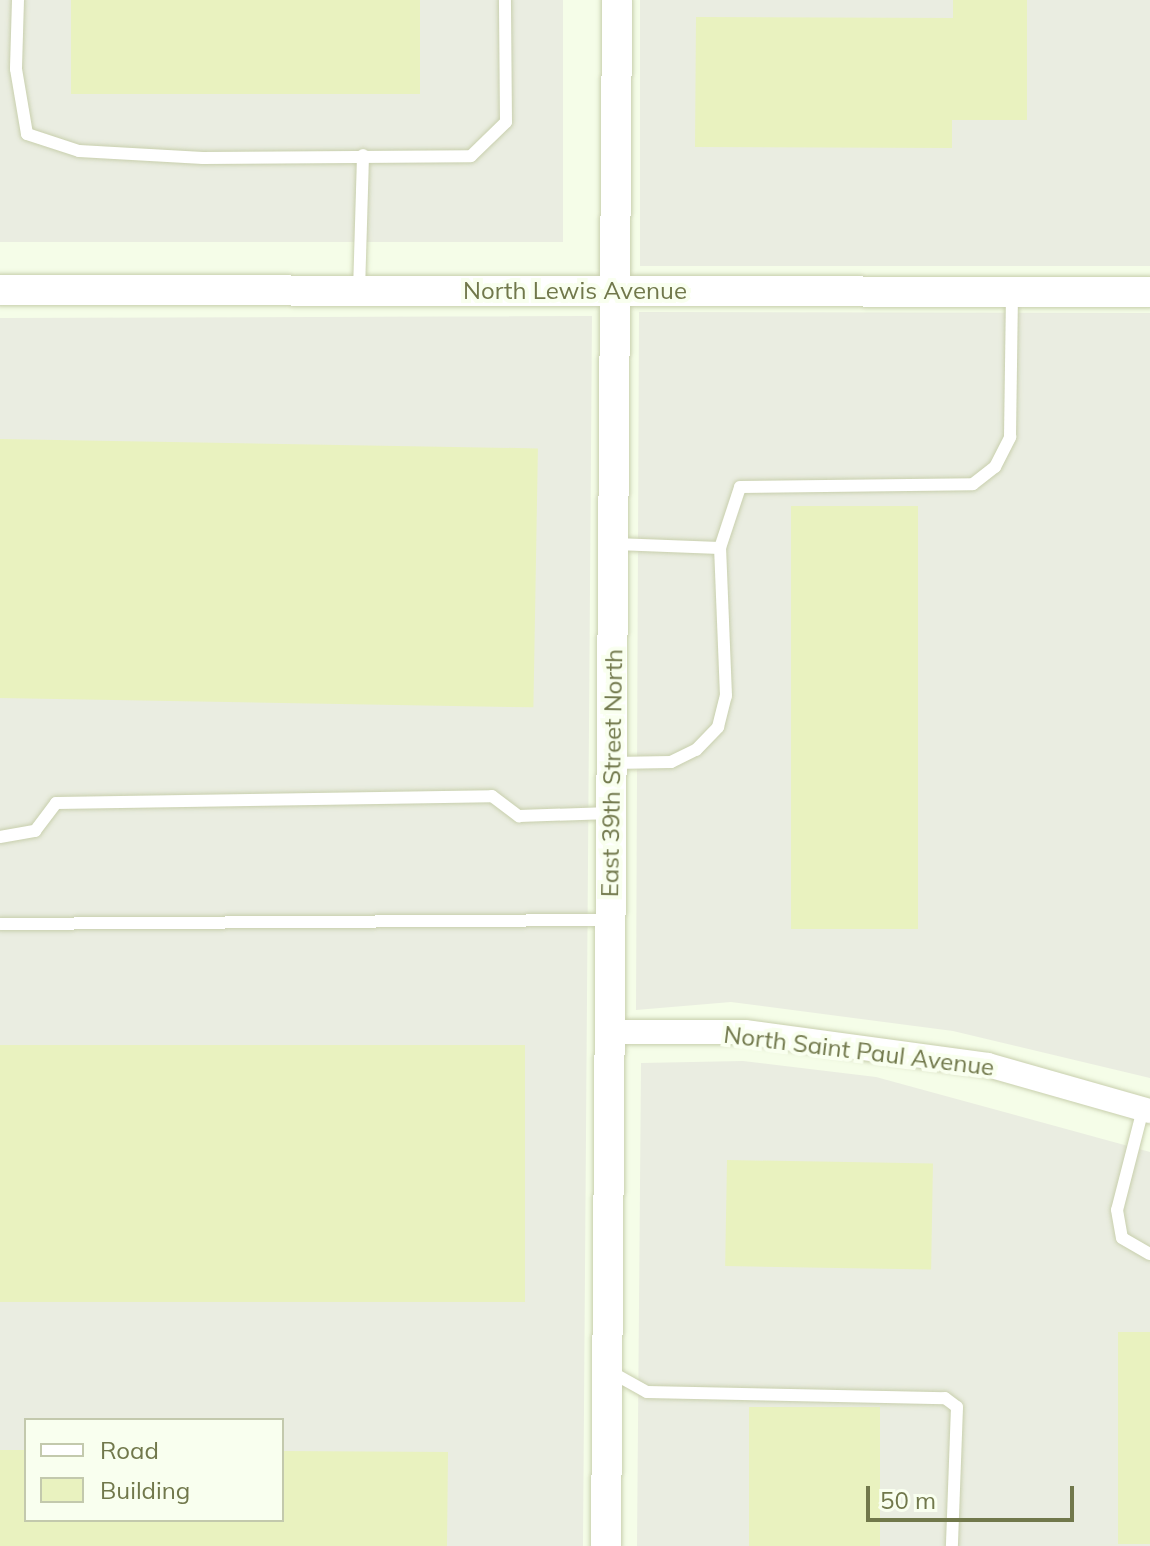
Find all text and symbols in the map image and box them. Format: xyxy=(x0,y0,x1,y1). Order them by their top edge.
street label: North Lewis Avenue xyxy=(463,277,687,305)
street label: East 39th Street North xyxy=(595,649,629,897)
street label: North Saint Paul Avenue xyxy=(722,1020,996,1082)
legend xyxy=(24,1418,284,1522)
text: Road xyxy=(100,1435,159,1465)
scale bar xyxy=(870,1470,1078,1520)
text: Building xyxy=(100,1475,190,1505)
text: 50 m xyxy=(880,1485,936,1515)

